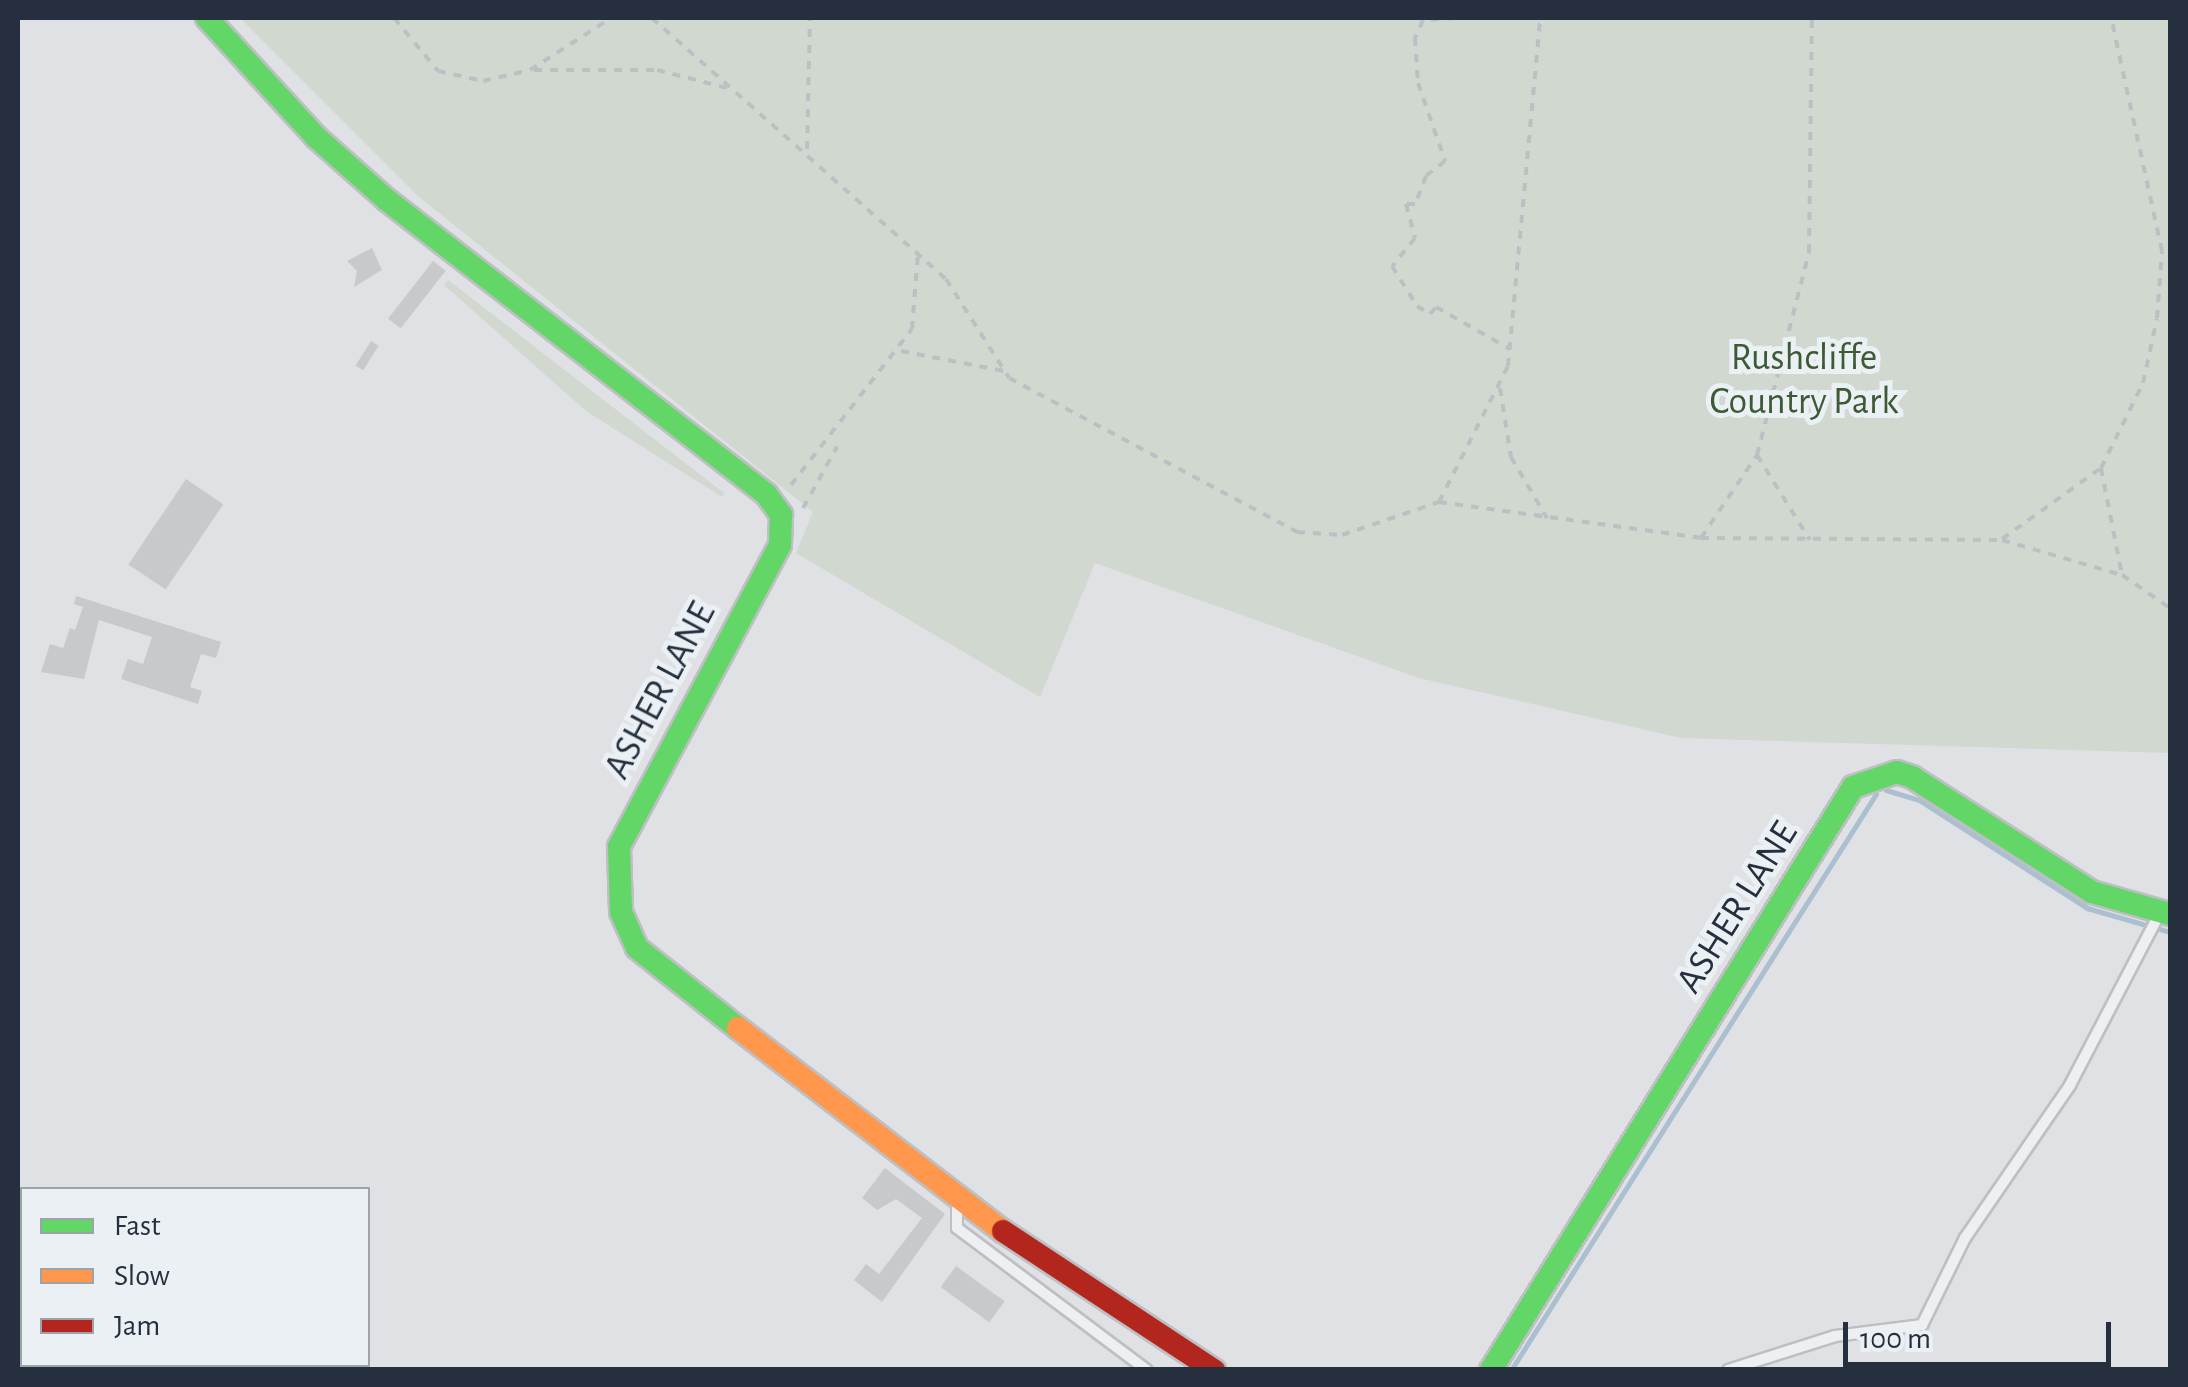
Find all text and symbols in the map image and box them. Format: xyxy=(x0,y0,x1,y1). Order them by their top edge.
park label: Rushcliffe Country Park xyxy=(1709,336,1899,426)
street label: ASHER LANE xyxy=(595,595,727,787)
street label: ASHER LANE xyxy=(1667,814,1809,1002)
legend xyxy=(20,1187,370,1367)
text: Fast xyxy=(114,1211,161,1241)
text: Slow xyxy=(114,1261,170,1291)
scale bar xyxy=(1848,1302,2116,1364)
text: Jam xyxy=(114,1311,160,1341)
text: 100 m xyxy=(1860,1324,1931,1354)

